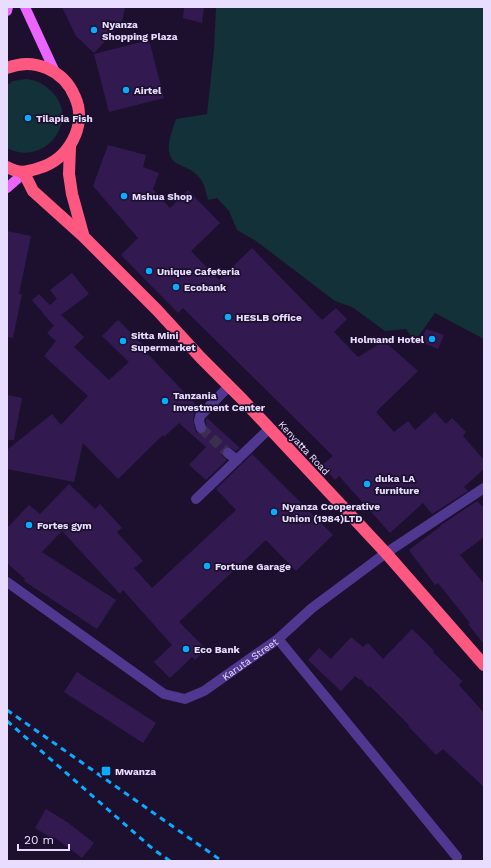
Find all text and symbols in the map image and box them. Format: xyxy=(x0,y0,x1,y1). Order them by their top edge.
place label: Nyanza Shopping Plaza xyxy=(102,19,178,42)
marker: Nyanza Shopping Plaza xyxy=(89,25,99,35)
marker: Airtel xyxy=(121,85,131,95)
place label: Airtel xyxy=(134,85,162,96)
marker: Tilapia Fish xyxy=(23,113,33,123)
place label: Tilapia Fish xyxy=(36,113,93,124)
marker: Mshua Shop xyxy=(119,191,129,201)
place label: Mshua Shop xyxy=(132,191,192,202)
marker: Unique Cafeteria xyxy=(144,266,154,276)
place label: Unique Cafeteria xyxy=(157,266,240,277)
marker: Ecobank xyxy=(171,282,181,292)
place label: Ecobank xyxy=(184,282,227,293)
marker: HESLB Office xyxy=(223,312,233,322)
place label: HESLB Office xyxy=(236,312,302,323)
place label: Sitta Mini Supermarket xyxy=(131,330,196,353)
place label: Holmand Hotel xyxy=(350,334,425,345)
marker: Holmand Hotel xyxy=(427,334,437,344)
marker: Sitta Mini Supermarket xyxy=(118,336,128,346)
place label: Tanzania Investment Center xyxy=(173,390,266,413)
marker: Tanzania Investment Center xyxy=(160,396,170,406)
street label: Kenyatta Road xyxy=(276,419,332,477)
place label: duka LA furniture xyxy=(375,473,420,496)
marker: duka LA furniture xyxy=(362,479,372,489)
place label: Nyanza Cooperative Union (1984)LTD xyxy=(282,501,380,524)
marker: Nyanza Cooperative Union (1984)LTD xyxy=(269,507,279,517)
marker: Fortes gym xyxy=(24,520,34,530)
place label: Fortes gym xyxy=(37,520,92,531)
marker: Fortune Garage xyxy=(202,561,212,571)
place label: Fortune Garage xyxy=(215,561,291,572)
street label: Karuta Street xyxy=(220,635,280,682)
marker: Eco Bank xyxy=(181,644,191,654)
place label: Eco Bank xyxy=(194,644,241,655)
marker: Mwanza xyxy=(100,765,112,777)
place label: Mwanza xyxy=(115,766,156,777)
scale bar xyxy=(18,826,69,852)
text: 20 m xyxy=(24,833,54,847)

